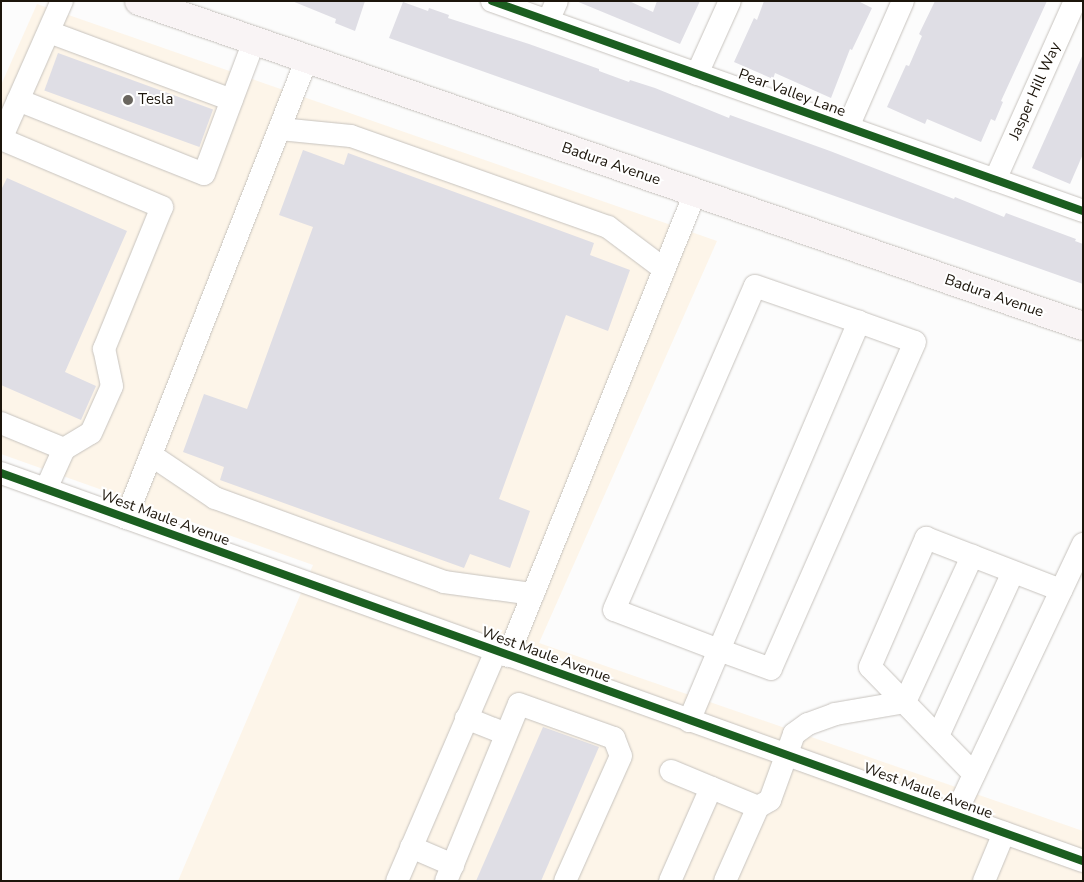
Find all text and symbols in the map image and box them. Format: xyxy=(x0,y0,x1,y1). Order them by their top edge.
street label: Jasper Hill Way xyxy=(1005,39,1065,143)
street label: Pear Valley Lane xyxy=(736,65,848,121)
place label: Tesla xyxy=(138,91,173,109)
marker: Tesla xyxy=(122,94,134,106)
street label: Badura Avenue xyxy=(559,139,663,189)
street label: Badura Avenue xyxy=(942,271,1046,321)
street label: West Maule Avenue xyxy=(98,486,232,550)
street label: West Maule Avenue xyxy=(479,623,613,687)
street label: West Maule Avenue xyxy=(861,759,995,823)

